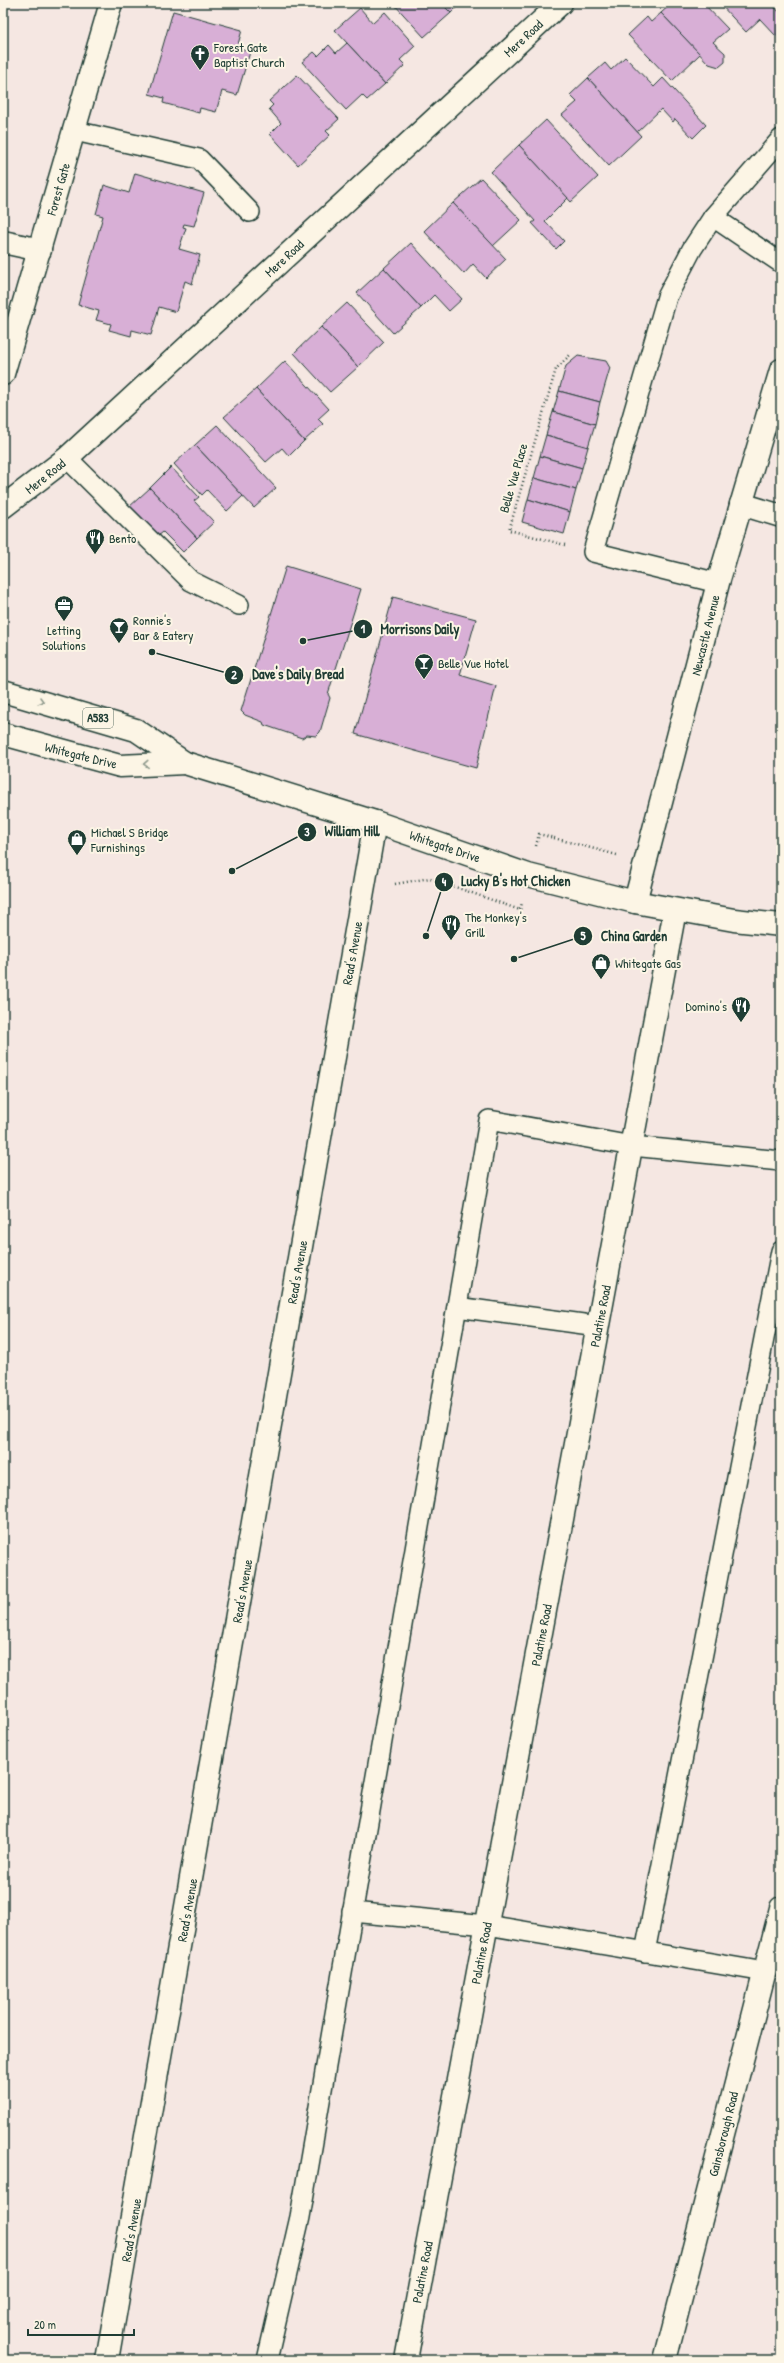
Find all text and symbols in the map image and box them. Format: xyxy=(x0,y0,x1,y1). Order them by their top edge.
street label: Mere Road xyxy=(500,15,546,61)
place label: Forest Gate Baptist Church xyxy=(213,38,285,71)
church icon: Forest Gate Baptist Church xyxy=(189,43,211,71)
street label: Forest Gate xyxy=(42,161,74,218)
street label: Mere Road xyxy=(261,235,307,281)
street label: Belle Vue Place xyxy=(495,441,531,515)
street label: Mere Road xyxy=(21,454,69,498)
restaurant icon: Bento xyxy=(84,527,106,555)
place label: Bento xyxy=(109,529,136,547)
street label: Newcastle Avenue xyxy=(686,593,724,677)
office icon: Letting Solutions xyxy=(53,594,75,622)
place label: Ronnie's Bar & Eatery xyxy=(133,611,194,644)
bar icon: Ronnie's Bar & Eatery xyxy=(108,616,130,644)
callout: Morrisons Daily xyxy=(353,616,468,642)
text: Morrisons Daily xyxy=(381,619,459,640)
text: 1 xyxy=(361,620,366,637)
place label: Letting Solutions xyxy=(42,621,86,654)
bar icon: Belle Vue Hotel xyxy=(413,652,435,680)
place label: Belle Vue Hotel xyxy=(438,654,509,672)
callout: Dave's Daily Bread xyxy=(224,662,351,688)
text: Dave's Daily Bread xyxy=(252,664,344,685)
text: 2 xyxy=(231,666,237,683)
one-way arrow xyxy=(37,696,44,705)
road number: A583 xyxy=(83,708,113,728)
street label: Whitegate Drive xyxy=(43,737,119,773)
one-way arrow xyxy=(143,760,149,769)
callout: William Hill xyxy=(297,819,388,845)
text: William Hill xyxy=(325,821,380,840)
place label: Michael S Bridge Furnishings xyxy=(90,823,168,856)
text: 3 xyxy=(304,823,310,840)
street label: Whitegate Drive xyxy=(407,825,483,867)
shop icon: Michael S Bridge Furnishings xyxy=(66,828,88,856)
callout: Lucky B's Hot Chicken xyxy=(434,869,579,895)
text: Lucky B's Hot Chicken xyxy=(461,871,571,892)
text: 4 xyxy=(442,873,447,890)
place label: The Monkey's Grill xyxy=(465,908,527,941)
restaurant icon: The Monkey's Grill xyxy=(440,913,462,941)
street label: Read's Avenue xyxy=(338,920,366,986)
callout: China Garden xyxy=(573,923,675,949)
text: China Garden xyxy=(601,926,667,945)
text: 5 xyxy=(580,927,586,944)
shop icon: Whitegate Gas xyxy=(590,952,612,980)
place label: Whitegate Gas xyxy=(615,954,681,972)
restaurant icon: Domino's xyxy=(730,995,752,1023)
place label: Domino's xyxy=(686,997,727,1015)
street label: Read's Avenue xyxy=(283,1239,311,1305)
street label: Palatine Road xyxy=(585,1284,615,1348)
street label: Read's Avenue xyxy=(228,1558,256,1624)
street label: Palatine Road xyxy=(526,1603,556,1667)
street label: Read's Avenue xyxy=(173,1877,201,1943)
street label: Palatine Road xyxy=(466,1921,496,1985)
street label: Gainsborough Road xyxy=(704,2090,742,2178)
street label: Read's Avenue xyxy=(117,2197,145,2263)
street label: Palatine Road xyxy=(407,2240,437,2304)
scale bar xyxy=(28,2311,134,2337)
text: 20 m xyxy=(34,2316,56,2333)

